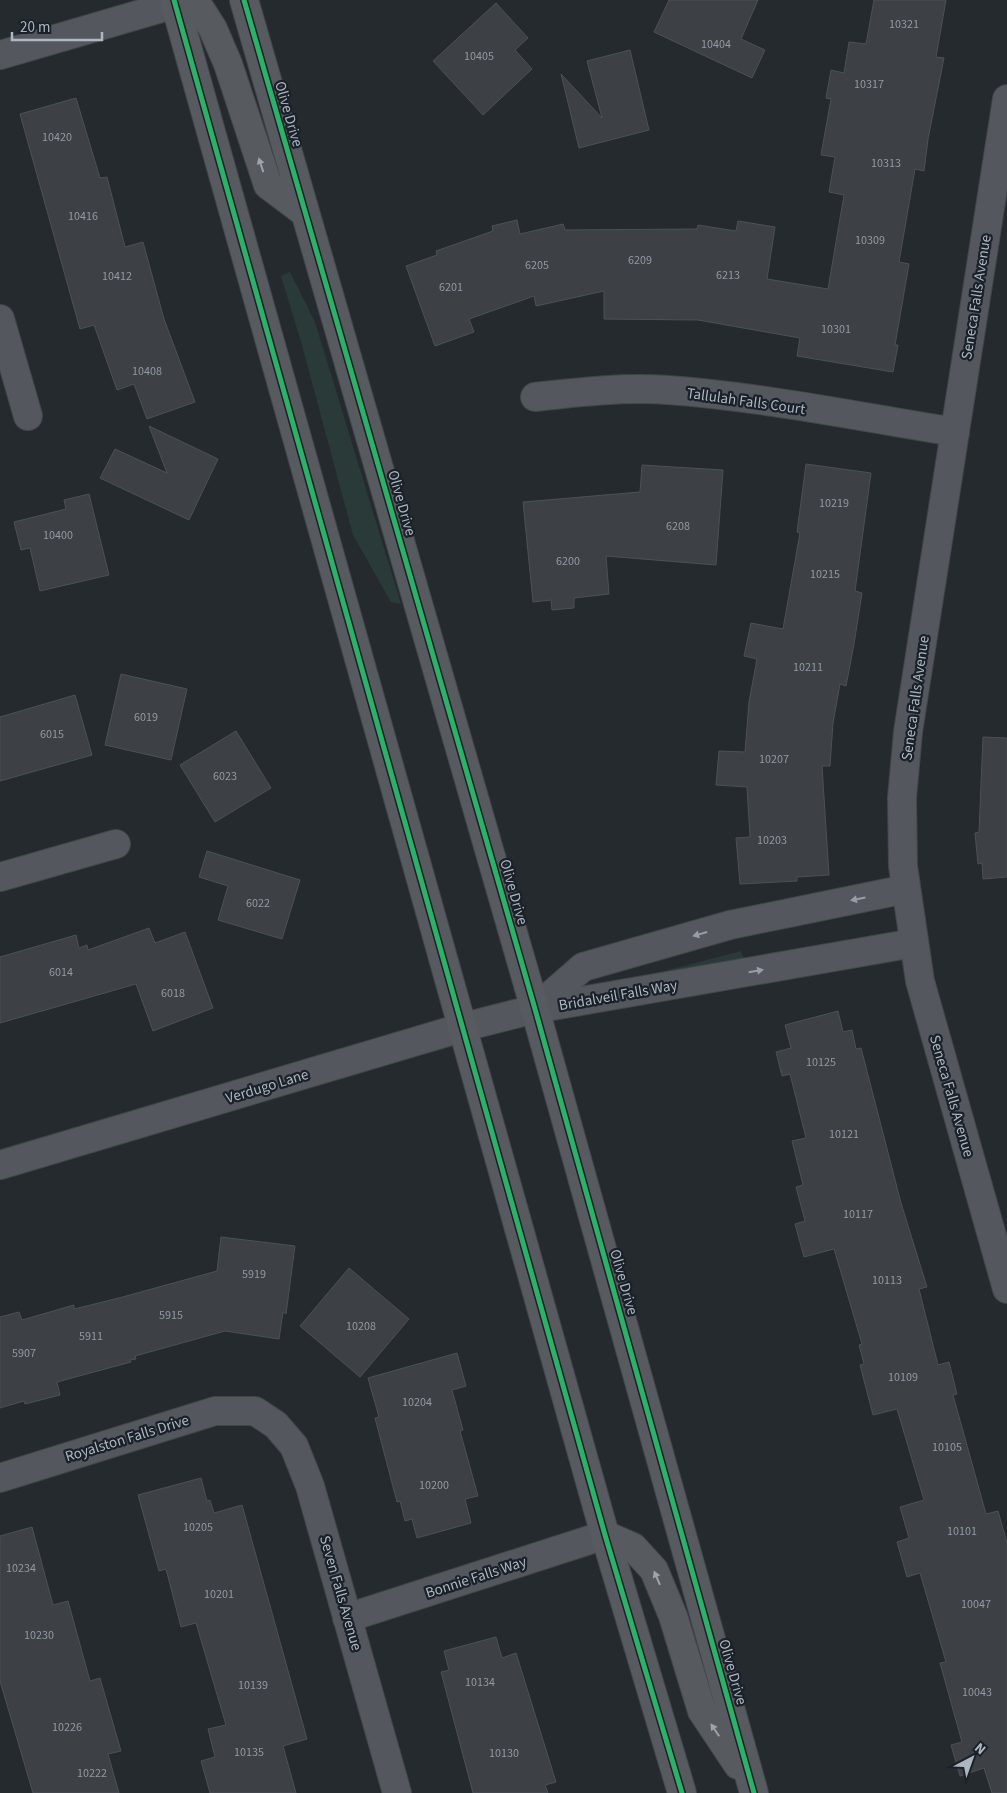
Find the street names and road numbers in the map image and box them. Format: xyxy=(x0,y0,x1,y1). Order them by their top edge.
street label: Olive Drive xyxy=(269,79,308,149)
street label: Seneca Falls Avenue xyxy=(956,233,997,361)
street label: Tallulah Falls Court xyxy=(685,383,807,420)
street label: Olive Drive xyxy=(382,468,421,538)
street label: Seneca Falls Avenue xyxy=(896,634,935,762)
street label: Olive Drive xyxy=(494,857,533,927)
street label: Bridalveil Falls Way xyxy=(557,975,679,1016)
street label: Seneca Falls Avenue xyxy=(924,1033,979,1160)
street label: Verdugo Lane xyxy=(223,1064,311,1109)
street label: Olive Drive xyxy=(604,1247,643,1317)
street label: Royalston Falls Drive xyxy=(63,1410,192,1467)
street label: Seven Falls Avenue xyxy=(314,1533,367,1653)
street label: Bonnie Falls Way xyxy=(423,1551,529,1604)
street label: Olive Drive xyxy=(713,1637,752,1707)

